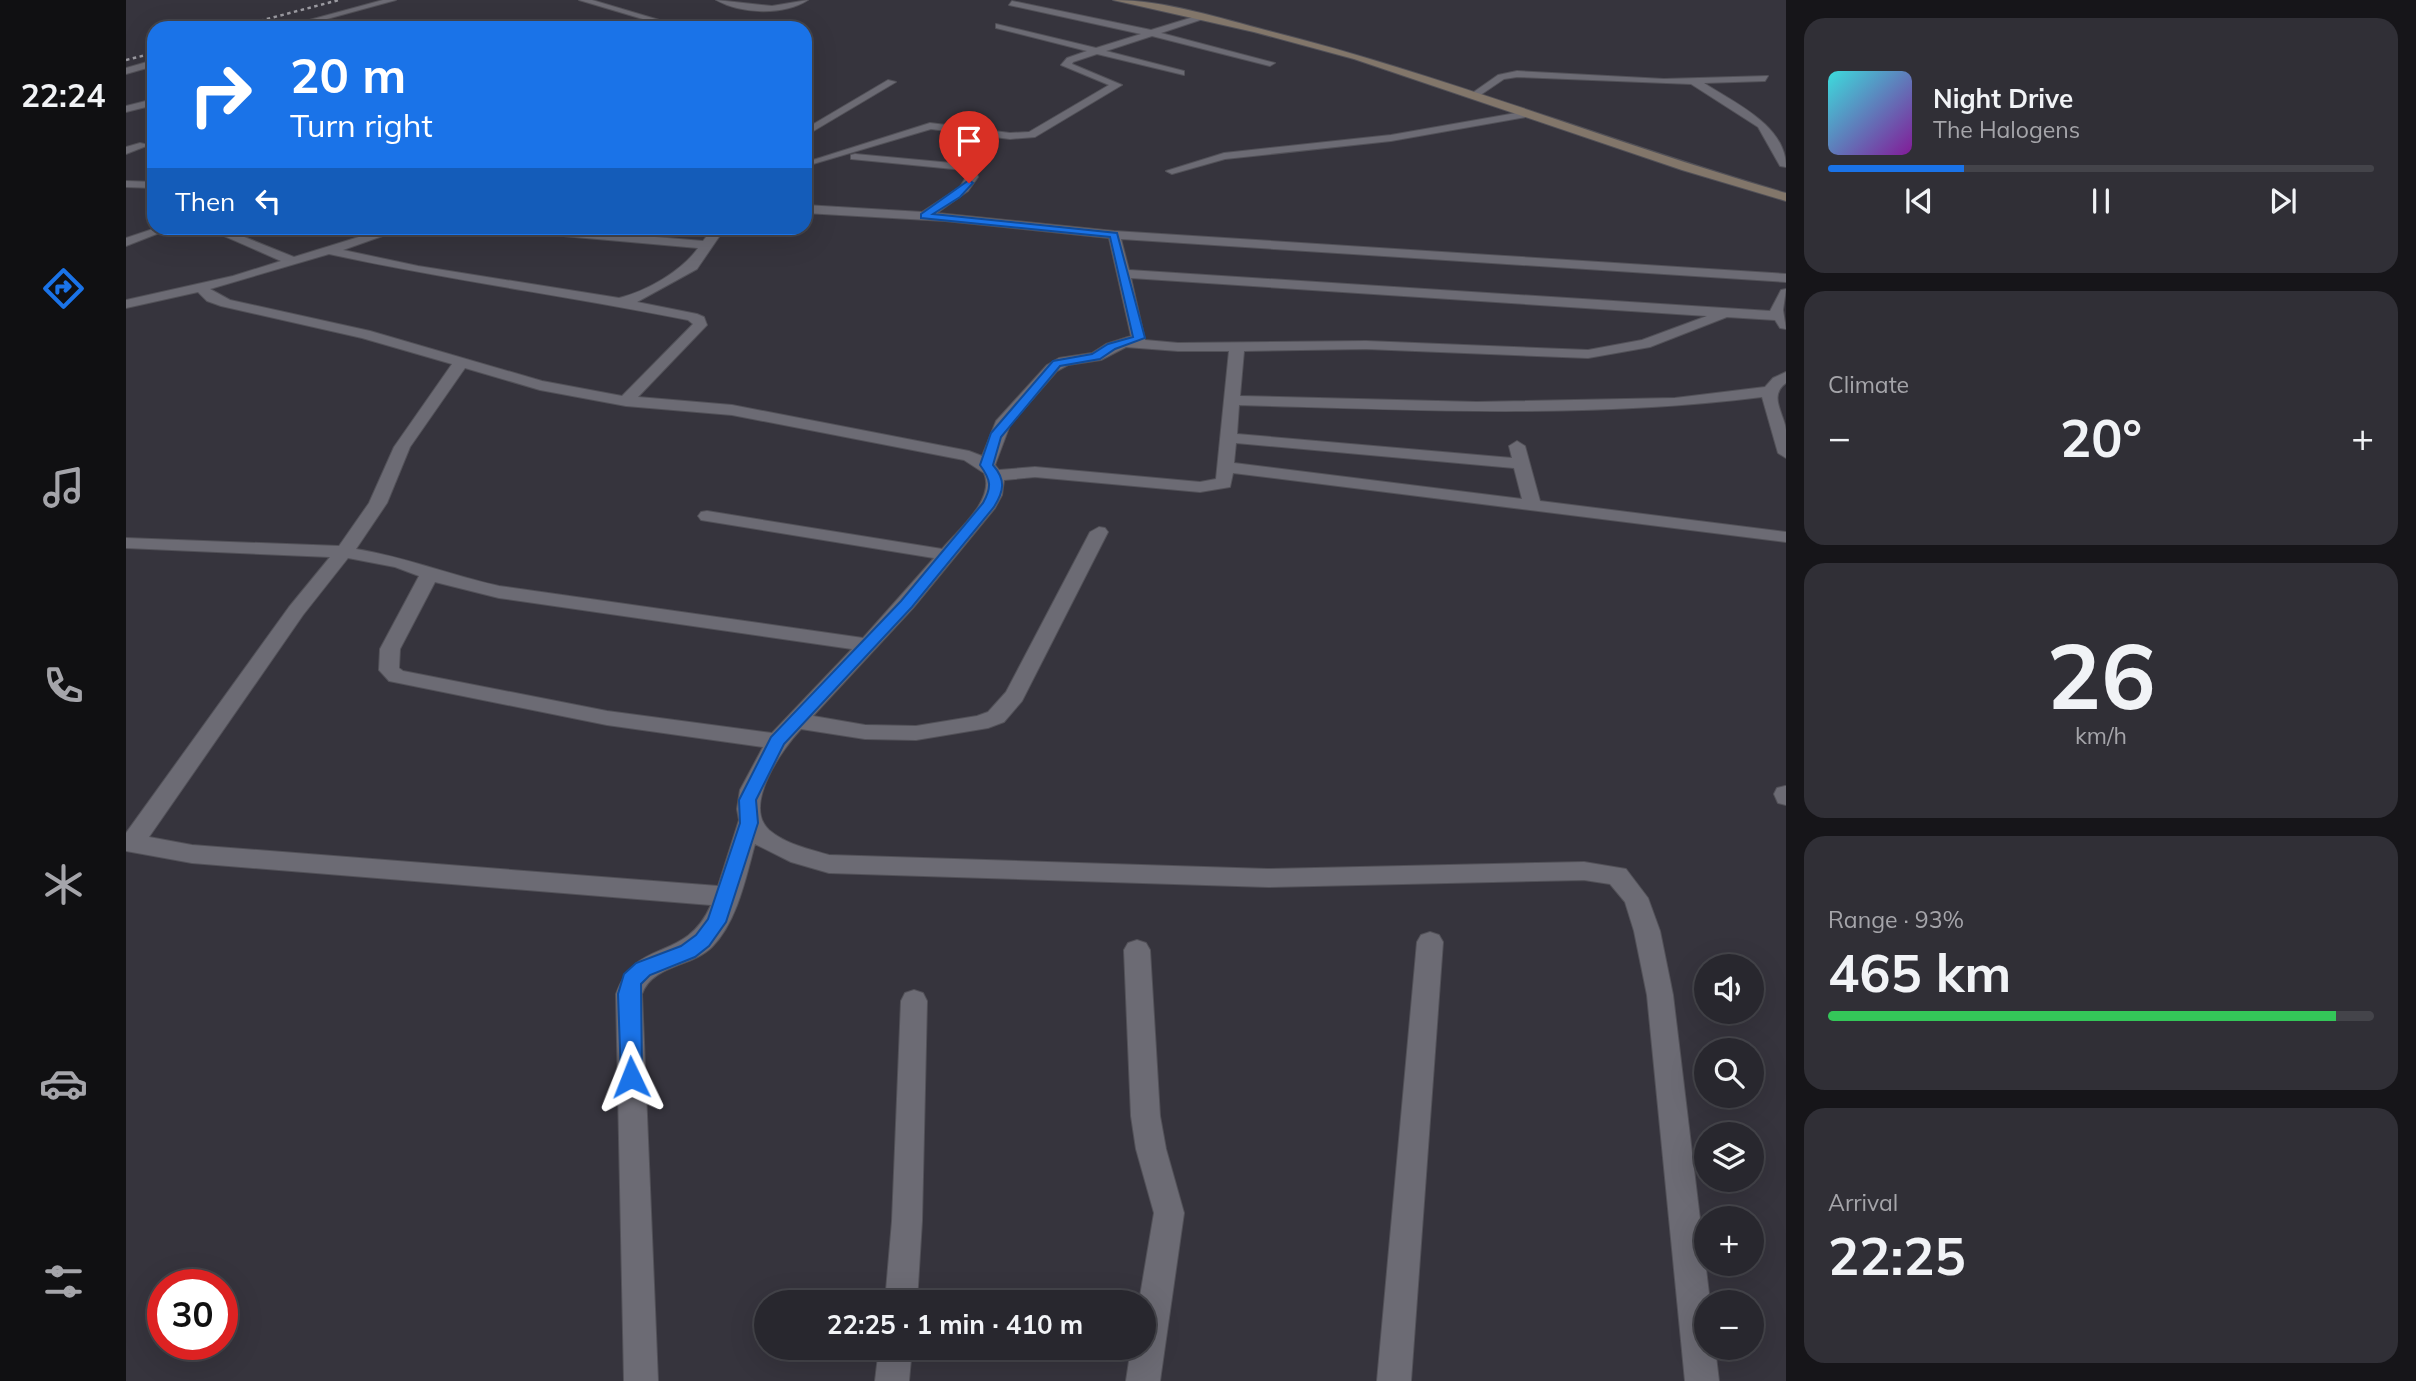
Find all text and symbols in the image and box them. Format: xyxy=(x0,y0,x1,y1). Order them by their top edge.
text: 20 m xyxy=(290,44,406,105)
icon: right xyxy=(175,49,266,140)
text: 22:24 xyxy=(21,75,105,115)
text: Night Drive xyxy=(1933,82,2073,115)
text: Turn right xyxy=(290,105,433,145)
pin xyxy=(939,111,999,183)
text: The Halogens xyxy=(1933,115,2080,144)
icon: arrive xyxy=(950,122,988,160)
icon: left xyxy=(249,182,287,220)
icon: previous xyxy=(1900,182,1938,220)
icon: pause xyxy=(2082,182,2120,220)
icon: next xyxy=(2264,182,2302,220)
text: Then xyxy=(175,185,235,218)
icon: directions xyxy=(39,264,88,313)
text: Climate xyxy=(1828,370,1909,399)
text: 20° xyxy=(2060,405,2142,470)
text: − xyxy=(1828,413,1851,461)
text: + xyxy=(2351,413,2374,461)
icon: music xyxy=(39,463,88,512)
text: 26 xyxy=(2046,618,2156,732)
icon: phone xyxy=(39,661,88,710)
text: km/h xyxy=(2075,721,2127,750)
icon: climate xyxy=(39,860,88,909)
text: Range · 93% xyxy=(1828,905,1964,934)
text: 465 km xyxy=(1828,940,2011,1005)
map controls xyxy=(1694,954,1764,1360)
button: sound xyxy=(1694,954,1764,1024)
button: search xyxy=(1694,1038,1764,1108)
position arrow xyxy=(594,1040,668,1114)
icon: car xyxy=(39,1059,88,1108)
button: layers xyxy=(1694,1122,1764,1192)
text: Arrival xyxy=(1828,1188,1898,1217)
button: + xyxy=(1694,1206,1764,1276)
text: 22:25 xyxy=(1828,1223,1966,1288)
icon: filters xyxy=(39,1257,88,1306)
speed limit sign: 30 xyxy=(147,1269,238,1360)
button: − xyxy=(1694,1290,1764,1360)
text: 22:25 · 1 min · 410 m xyxy=(827,1308,1083,1341)

